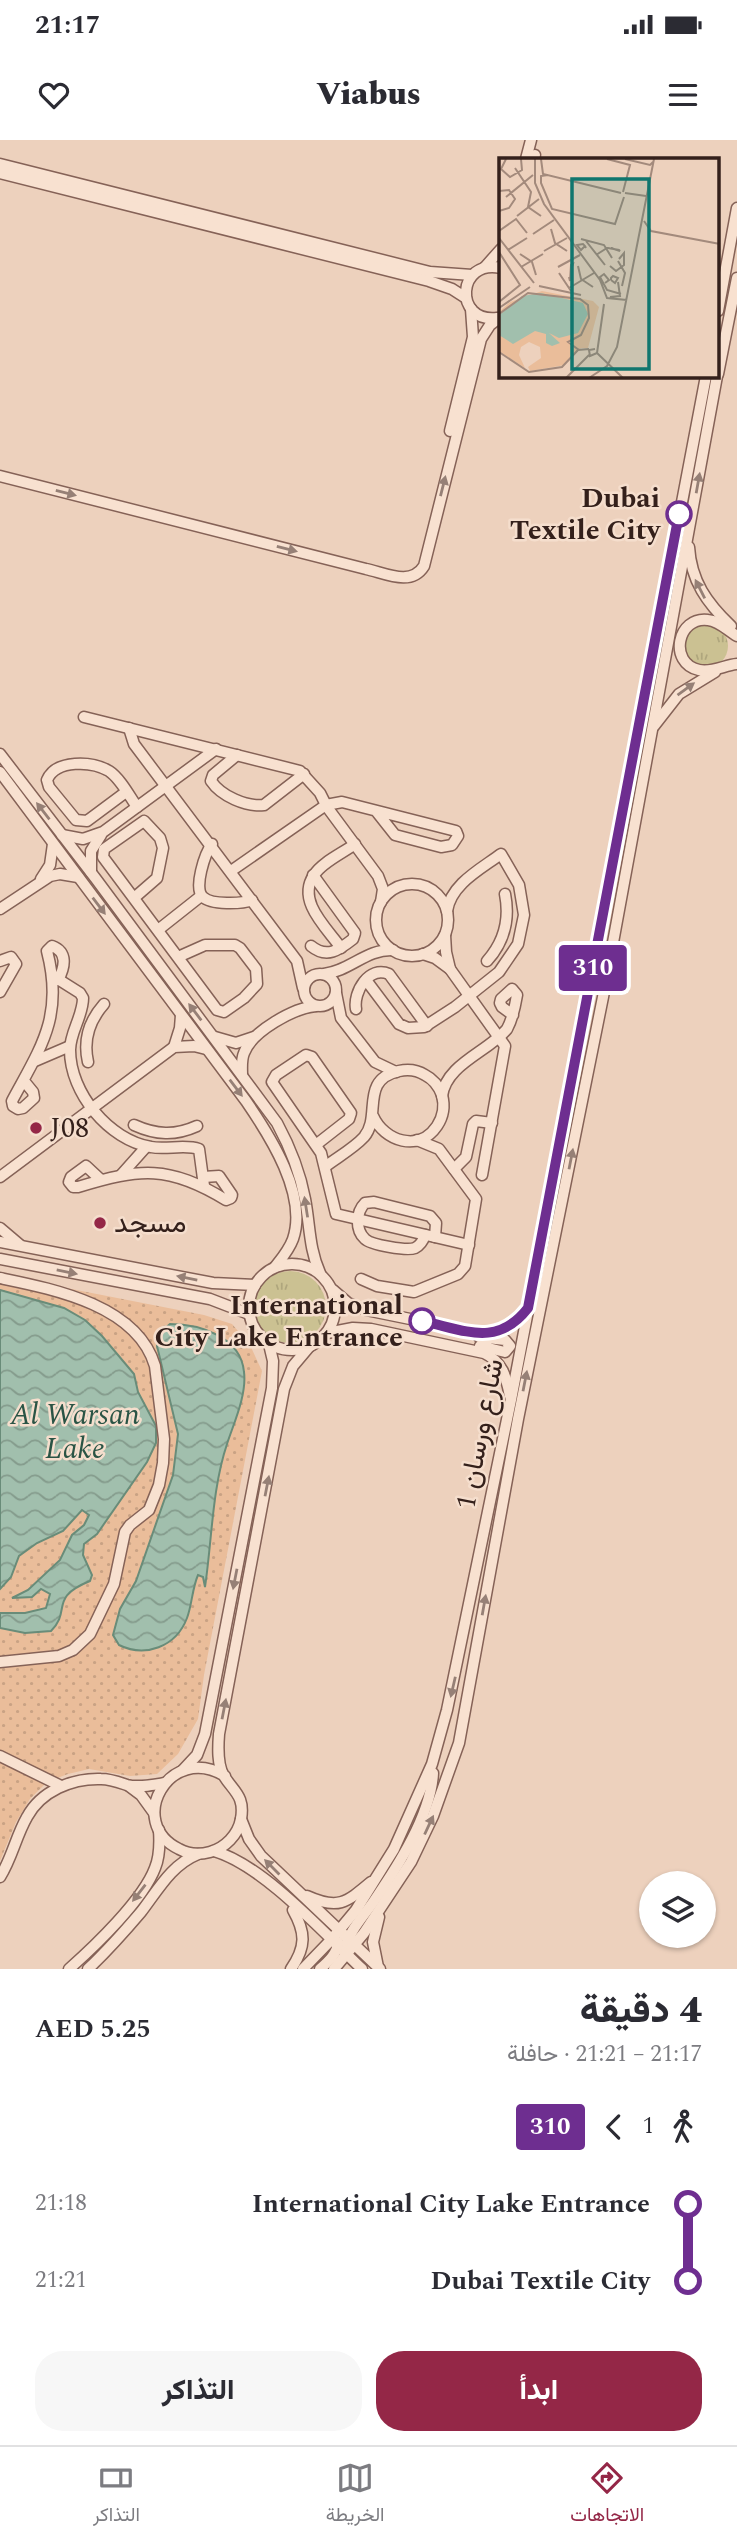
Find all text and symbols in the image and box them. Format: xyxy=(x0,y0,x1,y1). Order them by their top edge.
text: 21:17 xyxy=(35,5,100,45)
text: Viabus xyxy=(316,70,421,119)
icon: heart xyxy=(35,76,73,114)
icon: menu xyxy=(664,76,702,114)
inset map xyxy=(499,158,720,378)
one-way arrow xyxy=(692,472,703,494)
one-way arrow xyxy=(438,475,449,497)
place label: Dubai Textile City xyxy=(510,477,662,552)
one-way arrow xyxy=(55,488,77,499)
marker: Dubai Textile City xyxy=(666,501,692,527)
one-way arrow xyxy=(276,544,298,555)
one-way arrow xyxy=(695,579,706,599)
one-way arrow xyxy=(677,683,695,697)
one-way arrow xyxy=(36,802,51,819)
one-way arrow xyxy=(92,897,106,915)
line badge: 310 xyxy=(553,945,633,991)
text: 310 xyxy=(573,950,613,986)
one-way arrow xyxy=(188,1003,202,1021)
one-way arrow xyxy=(228,1079,242,1097)
place label: J08 xyxy=(50,1107,89,1150)
marker: J08 xyxy=(28,1120,44,1136)
one-way arrow xyxy=(566,1148,577,1170)
one-way arrow xyxy=(300,1196,311,1218)
place label: مسجد xyxy=(114,1202,187,1245)
marker: مسجد xyxy=(92,1215,108,1231)
one-way arrow xyxy=(56,1266,78,1277)
one-way arrow xyxy=(176,1272,198,1283)
place label: International City Lake Entrance xyxy=(155,1284,403,1359)
marker: International City Lake Entrance xyxy=(409,1308,435,1334)
street label: شارع ورسان 1 xyxy=(444,1355,516,1513)
one-way arrow xyxy=(520,1370,531,1392)
water label: Al Warsan Lake xyxy=(9,1392,140,1472)
one-way arrow xyxy=(261,1475,272,1497)
one-way arrow xyxy=(229,1569,240,1591)
one-way arrow xyxy=(479,1594,490,1616)
one-way arrow xyxy=(447,1676,458,1698)
one-way arrow xyxy=(219,1698,230,1720)
one-way arrow xyxy=(423,1815,435,1835)
one-way arrow xyxy=(264,1859,281,1875)
map controls xyxy=(639,1871,716,1948)
button: layers xyxy=(639,1871,716,1948)
one-way arrow xyxy=(132,1883,147,1901)
text: 4 دقيقة xyxy=(580,1982,702,2040)
text: AED 5.25 xyxy=(35,2009,151,2049)
text: 21:17 – 21:21 · حافلة xyxy=(507,2037,702,2072)
icon: back xyxy=(595,2108,633,2146)
icon: walk xyxy=(664,2108,702,2146)
text: 310 xyxy=(530,2109,571,2145)
text: 1 xyxy=(643,2109,654,2144)
text: International City Lake Entrance xyxy=(252,2184,650,2224)
text: 21:18 xyxy=(35,2186,87,2221)
text: Dubai Textile City xyxy=(431,2261,650,2301)
text: 21:21 xyxy=(35,2263,87,2298)
button: التذاكر xyxy=(35,2351,362,2431)
button: ابدأ xyxy=(376,2351,702,2431)
tab: التذاكر xyxy=(93,2459,140,2531)
tab: الخريطة xyxy=(326,2459,385,2531)
tab: الاتجاهات xyxy=(570,2459,644,2531)

